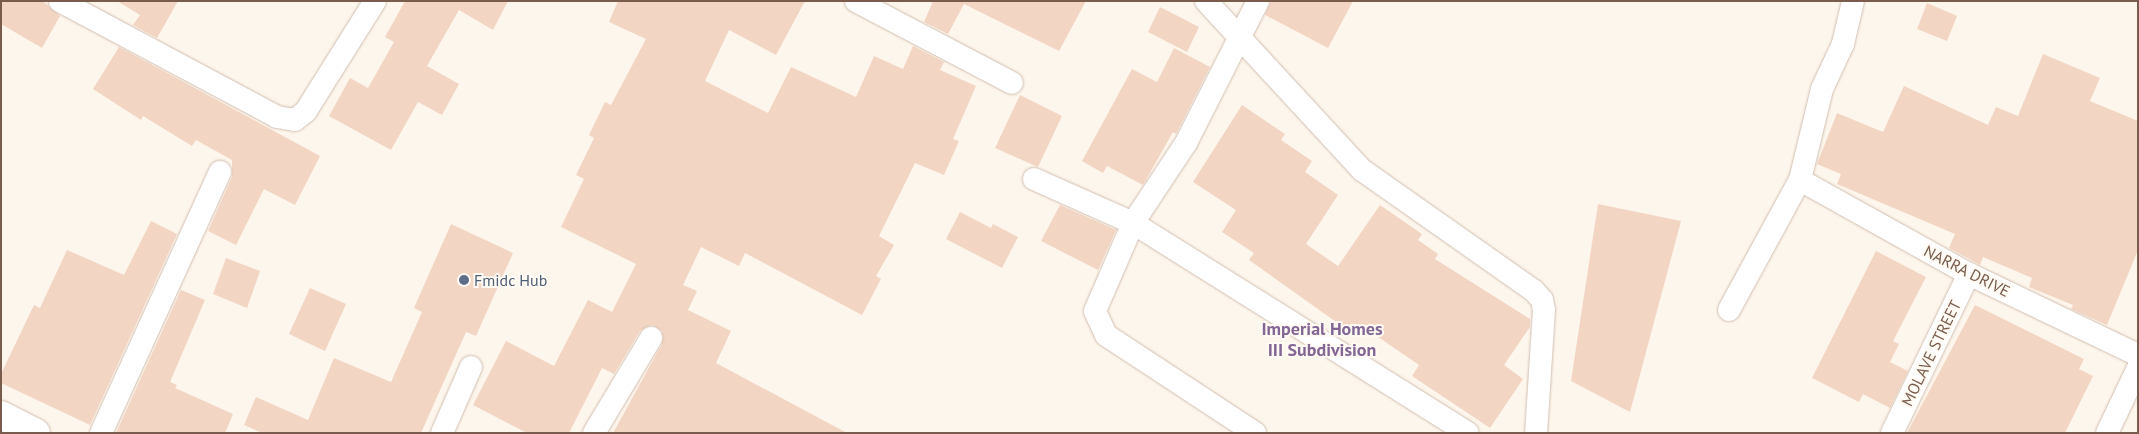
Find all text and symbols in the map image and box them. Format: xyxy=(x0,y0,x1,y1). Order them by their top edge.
street label: NARRA DRIVE xyxy=(1920,241,2014,301)
place label: Fmidc Hub xyxy=(474,270,548,290)
marker: Fmidc Hub xyxy=(458,274,470,286)
street label: MOLAVE STREET xyxy=(1897,297,1965,409)
district label: Imperial Homes III Subdivision xyxy=(1261,319,1383,362)

